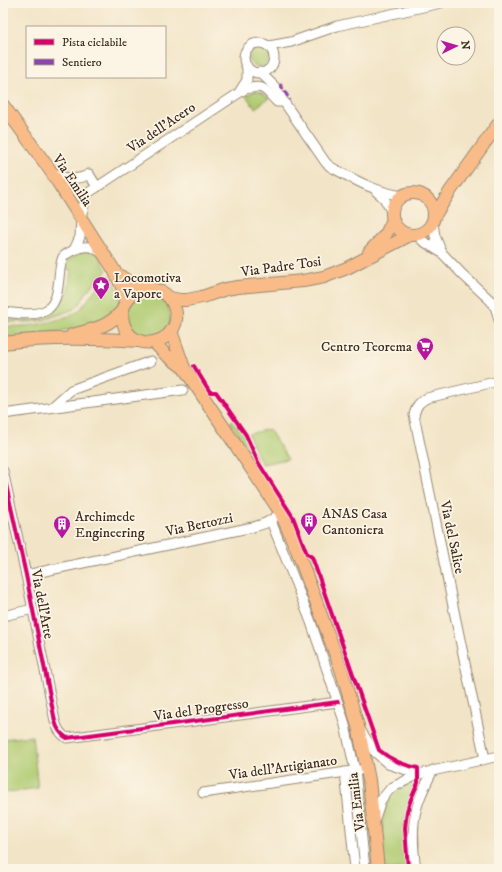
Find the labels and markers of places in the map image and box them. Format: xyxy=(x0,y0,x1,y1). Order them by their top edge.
place label: Locomotiva a Vapore xyxy=(114,269,181,303)
place icon: Locomotiva a Vapore xyxy=(91,275,111,300)
supermarket icon: Centro Teorema xyxy=(415,336,435,361)
place label: Centro Teorema xyxy=(321,338,412,356)
place label: ANAS Casa Cantoniera xyxy=(322,505,387,539)
place label: Archimede Engineering xyxy=(75,508,145,542)
building icon: ANAS Casa Cantoniera xyxy=(299,511,319,536)
building icon: Archimede Engineering xyxy=(52,514,72,539)

